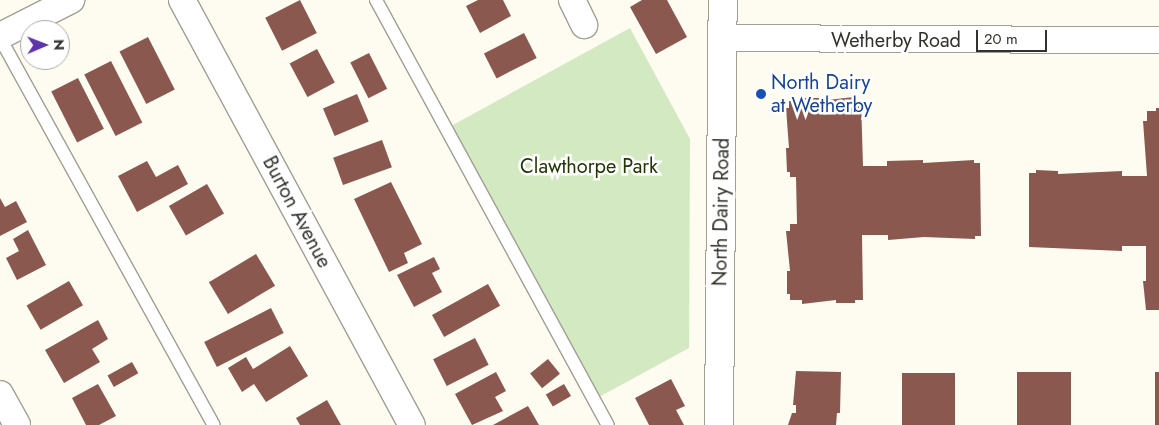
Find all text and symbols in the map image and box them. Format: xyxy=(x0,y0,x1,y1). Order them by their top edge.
north arrow xyxy=(20,20,70,70)
scale bar xyxy=(979,20,1050,52)
street label: Wetherby Road xyxy=(831,28,961,52)
text: 20 m xyxy=(984,28,1018,50)
text: N xyxy=(49,39,69,50)
place label: North Dairy at Wetherby xyxy=(771,70,872,117)
marker: North Dairy at Wetherby xyxy=(755,88,767,100)
street label: North Dairy Road xyxy=(708,138,734,286)
street label: Burton Avenue xyxy=(258,152,336,272)
park label: Clawthorpe Park xyxy=(520,154,658,178)

